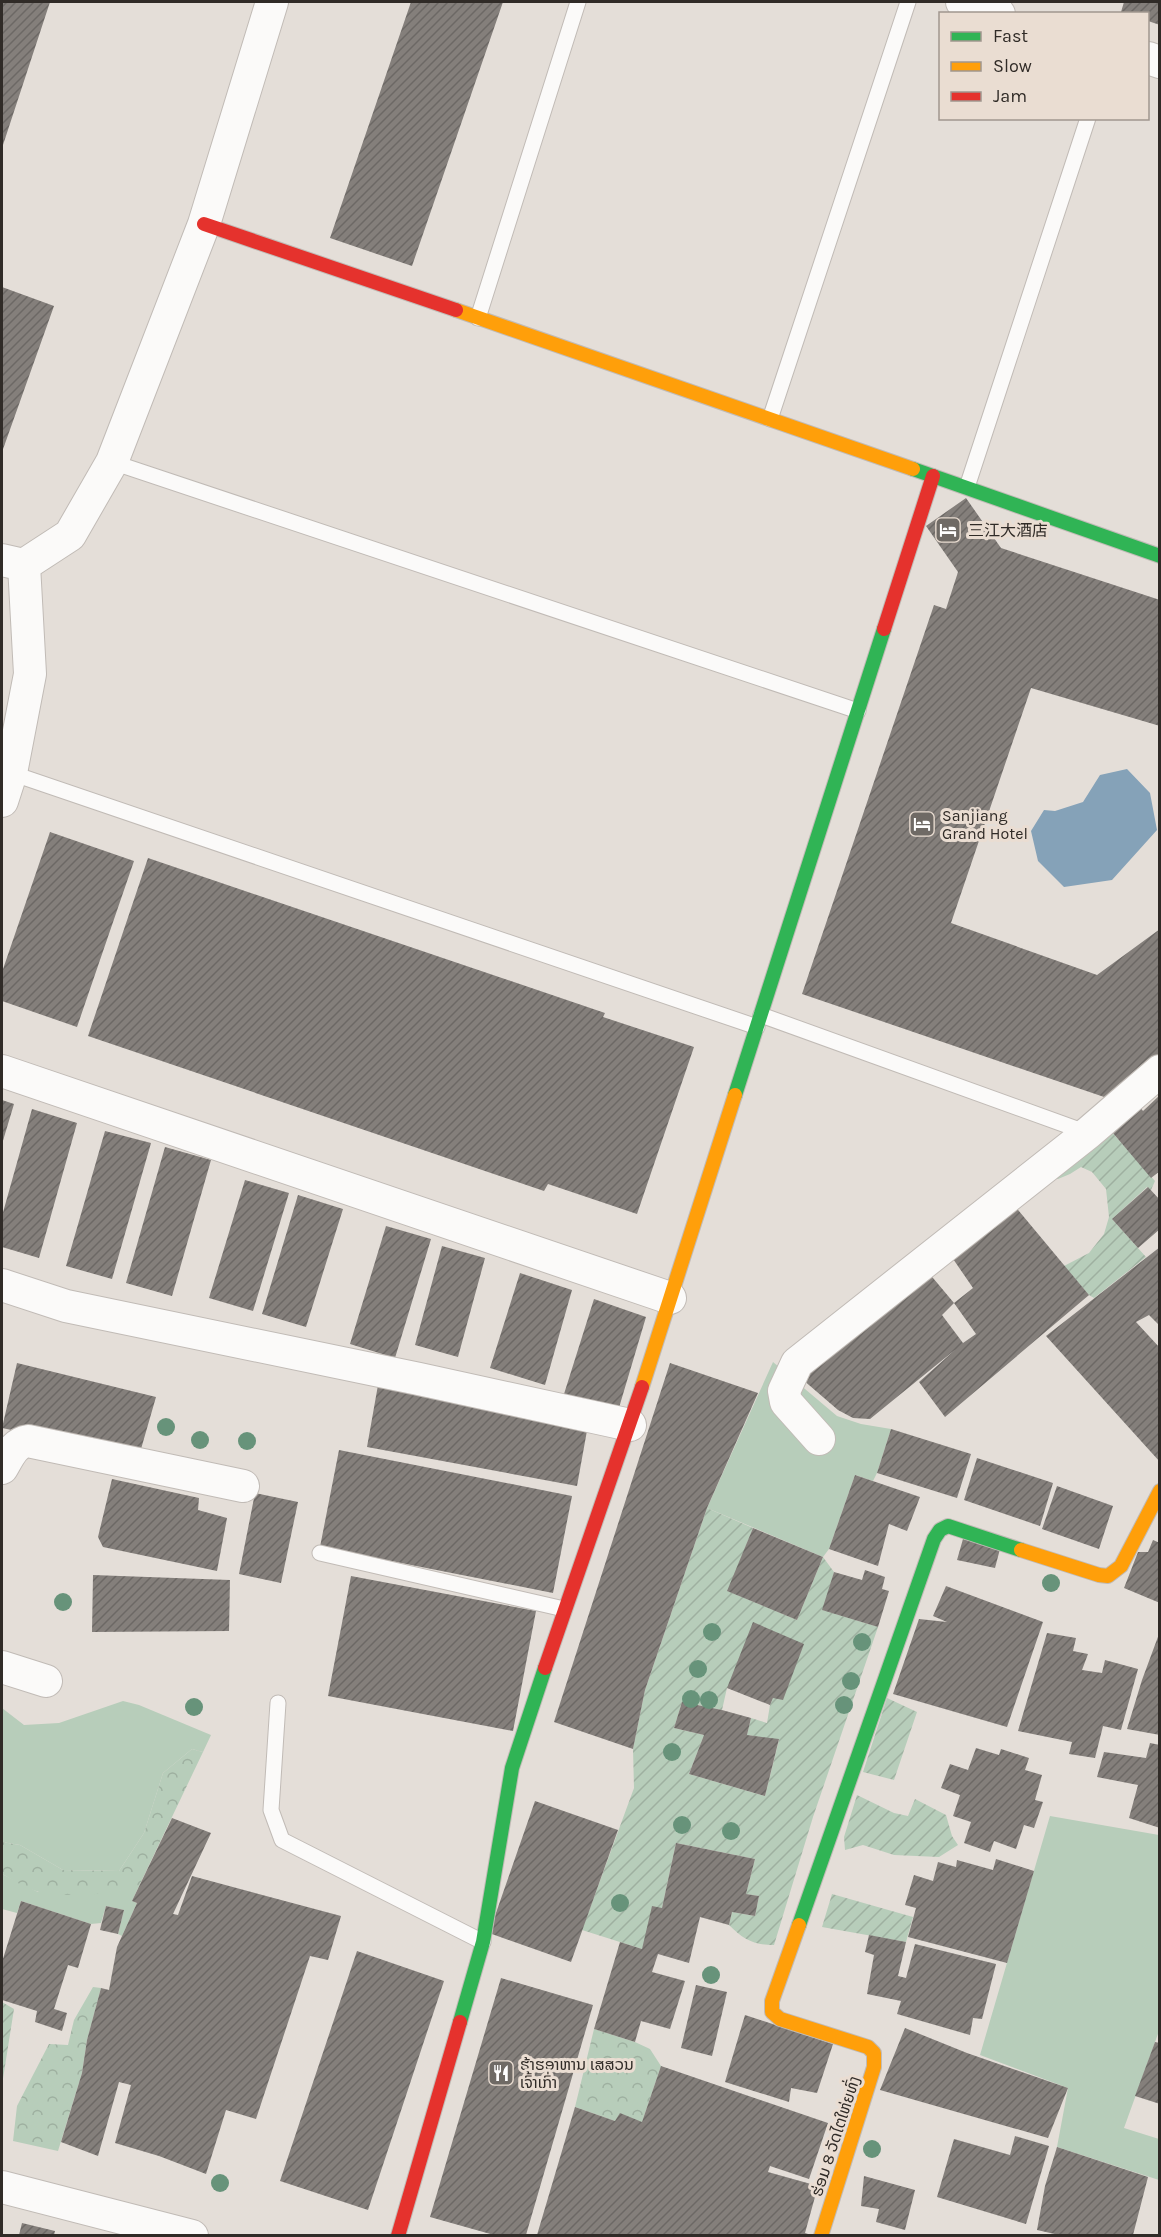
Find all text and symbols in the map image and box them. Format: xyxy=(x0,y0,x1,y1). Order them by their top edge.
legend xyxy=(939,12,1149,120)
text: Fast xyxy=(993,25,1028,47)
text: Slow xyxy=(993,55,1032,77)
text: Jam xyxy=(993,85,1027,107)
hotel icon: 三江大酒店 xyxy=(933,515,963,545)
place label: 三江大酒店 xyxy=(968,521,1048,540)
place label: Sanjiang Grand Hotel xyxy=(942,806,1028,843)
hotel icon: Sanjiang Grand Hotel xyxy=(907,809,937,839)
place label: ຮ້າຮອາຫານ ເສສວນ ເຈົ້າເກົ່າ xyxy=(520,2055,634,2092)
restaurant icon: ຮ້າຮອາຫານ ເສສວນ ເຈົ້າເກົ່າ xyxy=(486,2058,516,2088)
street label: ຮ່ອມ 8 ວັດໄຕໃຫ່ຍທົ່ງ xyxy=(805,2073,864,2199)

